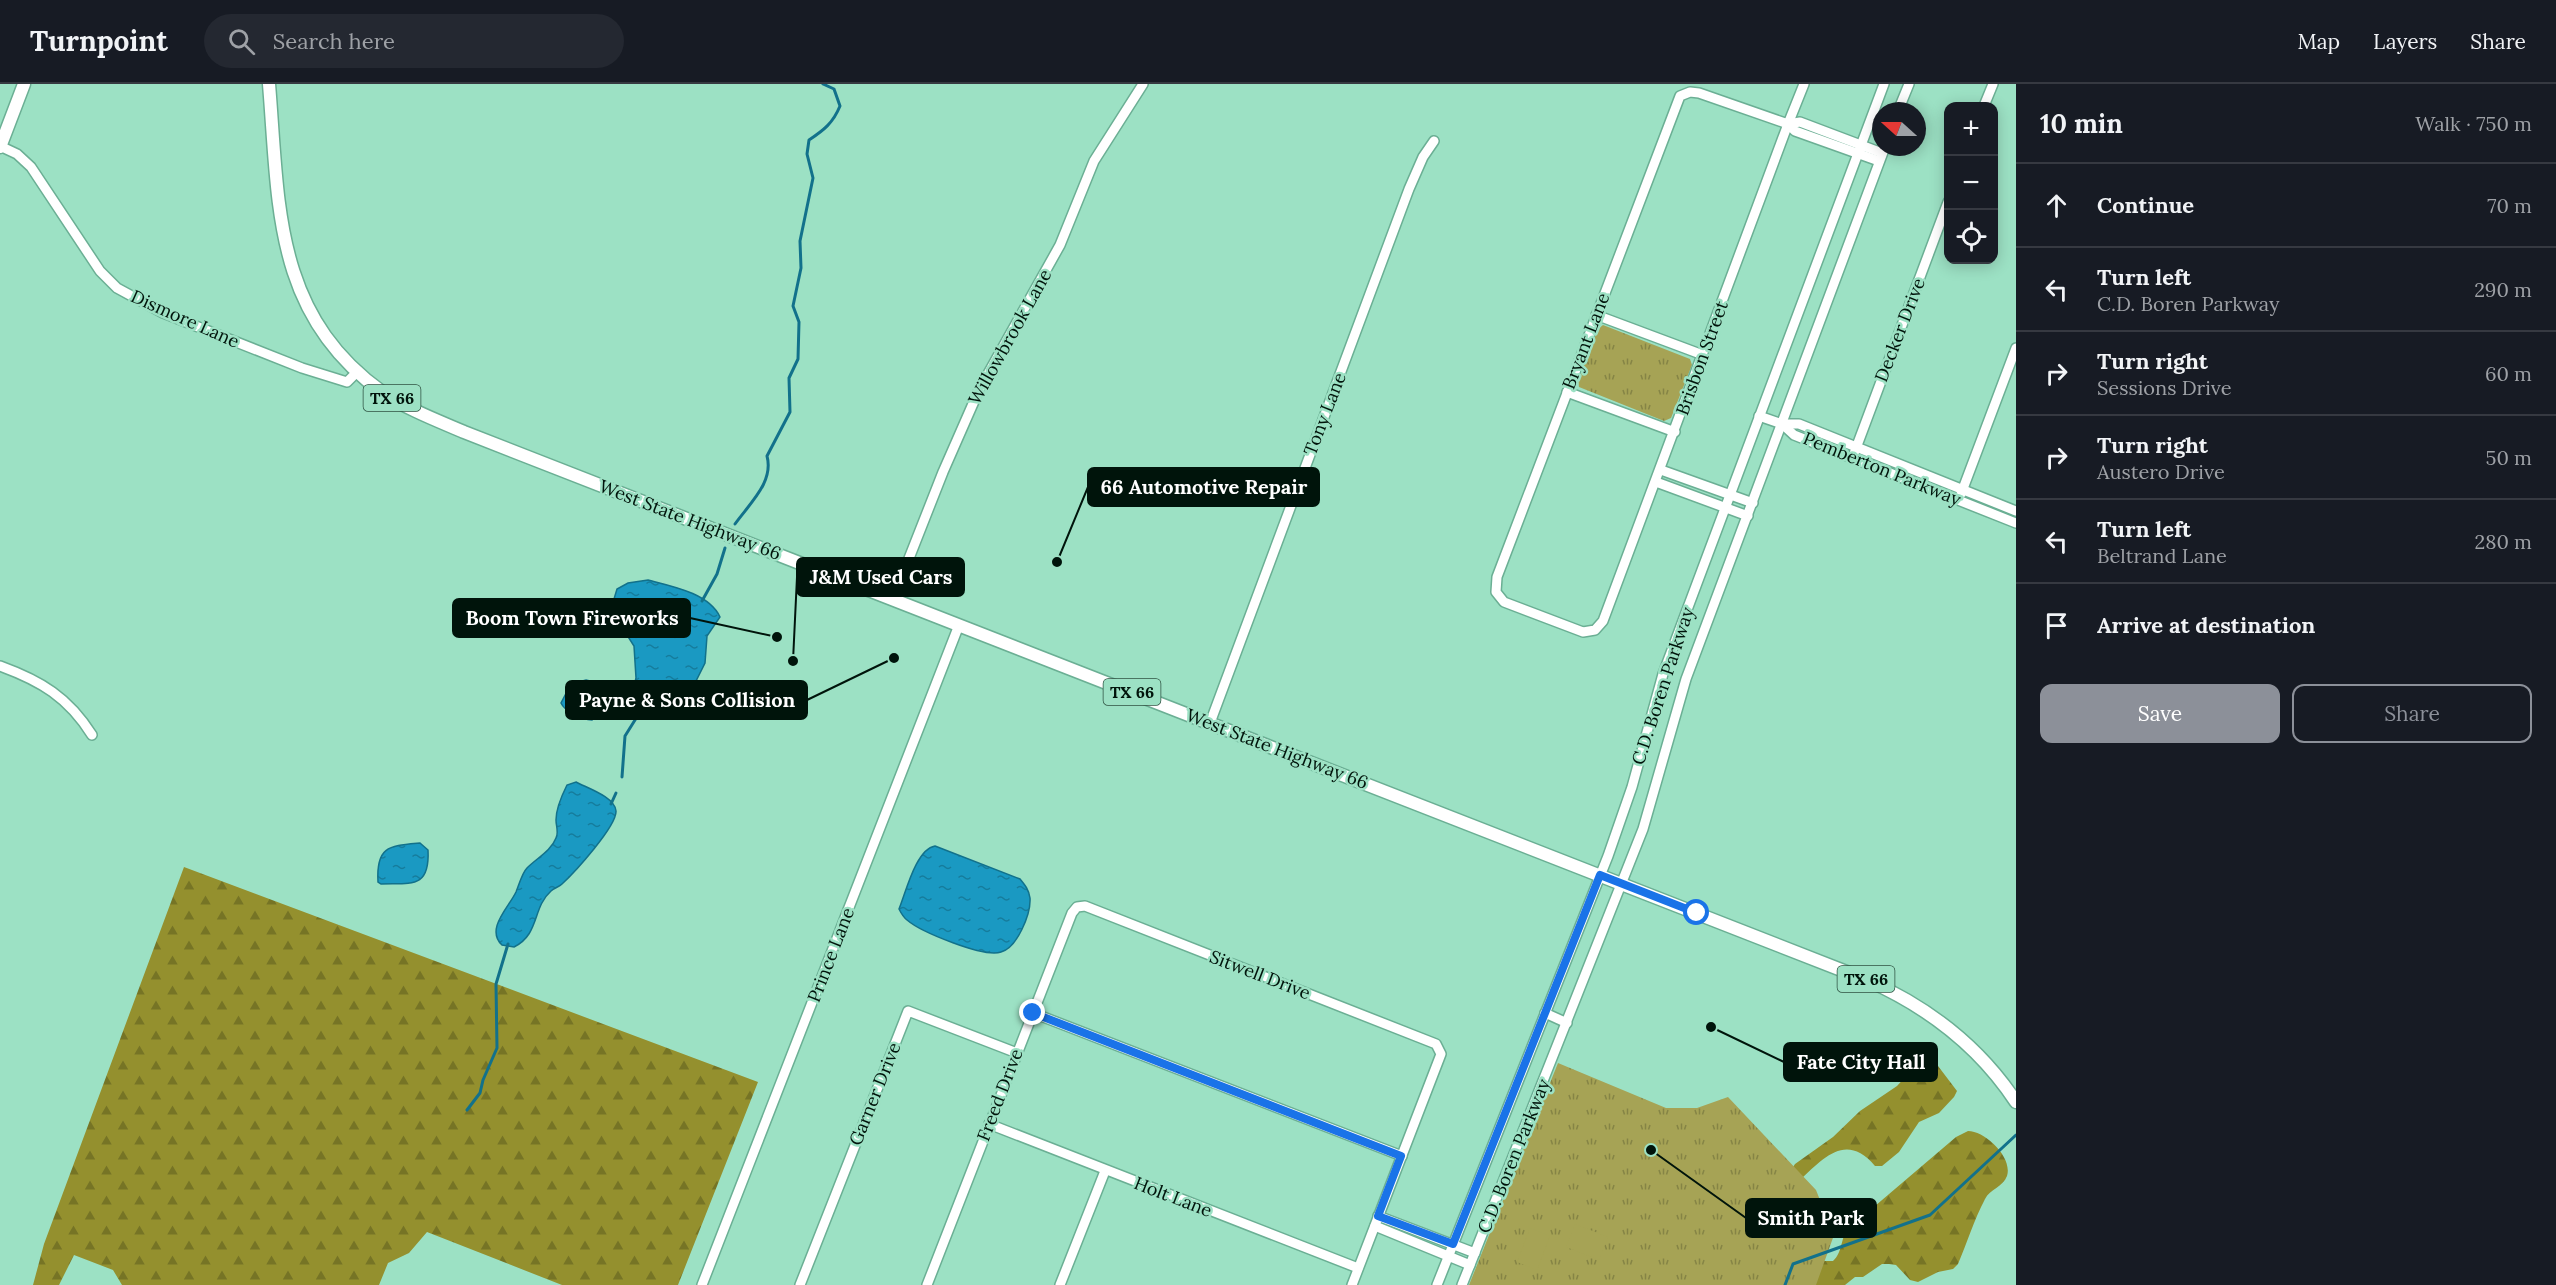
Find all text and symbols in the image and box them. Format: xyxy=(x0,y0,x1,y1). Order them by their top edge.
search box xyxy=(204,14,624,68)
text: Turnpoint xyxy=(30,23,168,59)
icon: search xyxy=(225,25,258,58)
text: Search here xyxy=(273,27,395,55)
text: Map xyxy=(2297,28,2340,55)
text: Layers xyxy=(2373,28,2437,55)
text: Share xyxy=(2470,28,2526,55)
north arrow xyxy=(1872,102,1926,156)
map controls xyxy=(1944,102,1998,264)
button: + xyxy=(1944,102,1998,156)
text: 10 min xyxy=(2040,107,2123,140)
text: Walk · 750 m xyxy=(2415,111,2532,136)
button: − xyxy=(1944,156,1998,210)
icon: ahead xyxy=(2040,189,2073,222)
text: Continue xyxy=(2097,191,2194,219)
text: 70 m xyxy=(2487,193,2532,218)
button: locate xyxy=(1944,210,1998,264)
text: Turn left xyxy=(2097,263,2191,291)
street label: Willowbrook Lane xyxy=(963,265,1056,409)
icon: left xyxy=(2040,273,2073,306)
street label: Decker Drive xyxy=(1869,274,1930,385)
text: 290 m xyxy=(2474,277,2532,302)
street label: Dismore Lane xyxy=(127,284,243,353)
street label: Bryant Lane xyxy=(1557,289,1614,392)
text: C.D. Boren Parkway xyxy=(2097,291,2280,316)
street label: Brisbon Street xyxy=(1670,298,1733,418)
text: Turn right xyxy=(2097,347,2208,375)
icon: right xyxy=(2040,357,2073,390)
text: 60 m xyxy=(2485,361,2532,386)
street label: Tony Lane xyxy=(1298,369,1351,459)
text: Sessions Drive xyxy=(2097,375,2232,400)
road number: TX 66 xyxy=(364,385,420,411)
street label: Pemberton Parkway xyxy=(1800,426,1965,511)
text: Turn right xyxy=(2097,431,2208,459)
icon: right xyxy=(2040,441,2073,474)
text: 50 m xyxy=(2486,445,2532,470)
text: Austero Drive xyxy=(2097,459,2225,484)
callout: 66 Automotive Repair xyxy=(1088,468,1319,506)
street label: West State Highway 66 xyxy=(596,474,784,565)
text: 66 Automotive Repair xyxy=(1101,474,1308,499)
text: Turn left xyxy=(2097,515,2191,543)
icon: left xyxy=(2040,525,2073,558)
text: 280 m xyxy=(2474,529,2532,554)
text: Beltrand Lane xyxy=(2097,543,2227,568)
callout: J&M Used Cars xyxy=(797,558,964,596)
text: J&M Used Cars xyxy=(810,564,953,589)
callout: Boom Town Fireworks xyxy=(453,599,690,637)
street label: C.D. Boren Parkway xyxy=(1626,604,1699,768)
text: Boom Town Fireworks xyxy=(465,605,679,630)
icon: arrive xyxy=(2040,609,2073,642)
text: Arrive at destination xyxy=(2097,611,2315,639)
road number: TX 66 xyxy=(1104,679,1160,705)
callout: Payne & Sons Collision xyxy=(566,681,807,719)
button: Save xyxy=(2040,684,2280,743)
button: Share xyxy=(2292,684,2532,743)
text: Payne & Sons Collision xyxy=(579,687,796,712)
street label: West State Highway 66 xyxy=(1183,703,1371,794)
route start xyxy=(1683,899,1709,925)
street label: Prince Lane xyxy=(802,904,859,1005)
street label: Sitwell Drive xyxy=(1206,945,1314,1004)
road number: TX 66 xyxy=(1838,966,1894,992)
route end xyxy=(1019,999,1045,1025)
street label: Garner Drive xyxy=(843,1039,906,1149)
callout: Fate City Hall xyxy=(1784,1043,1937,1081)
street label: Freed Drive xyxy=(971,1045,1028,1144)
text: Fate City Hall xyxy=(1797,1049,1925,1074)
street label: C.D. Boren Parkway xyxy=(1472,1075,1555,1236)
street label: Holt Lane xyxy=(1131,1171,1216,1222)
callout: Smith Park xyxy=(1746,1199,1876,1237)
text: Smith Park xyxy=(1758,1205,1865,1230)

